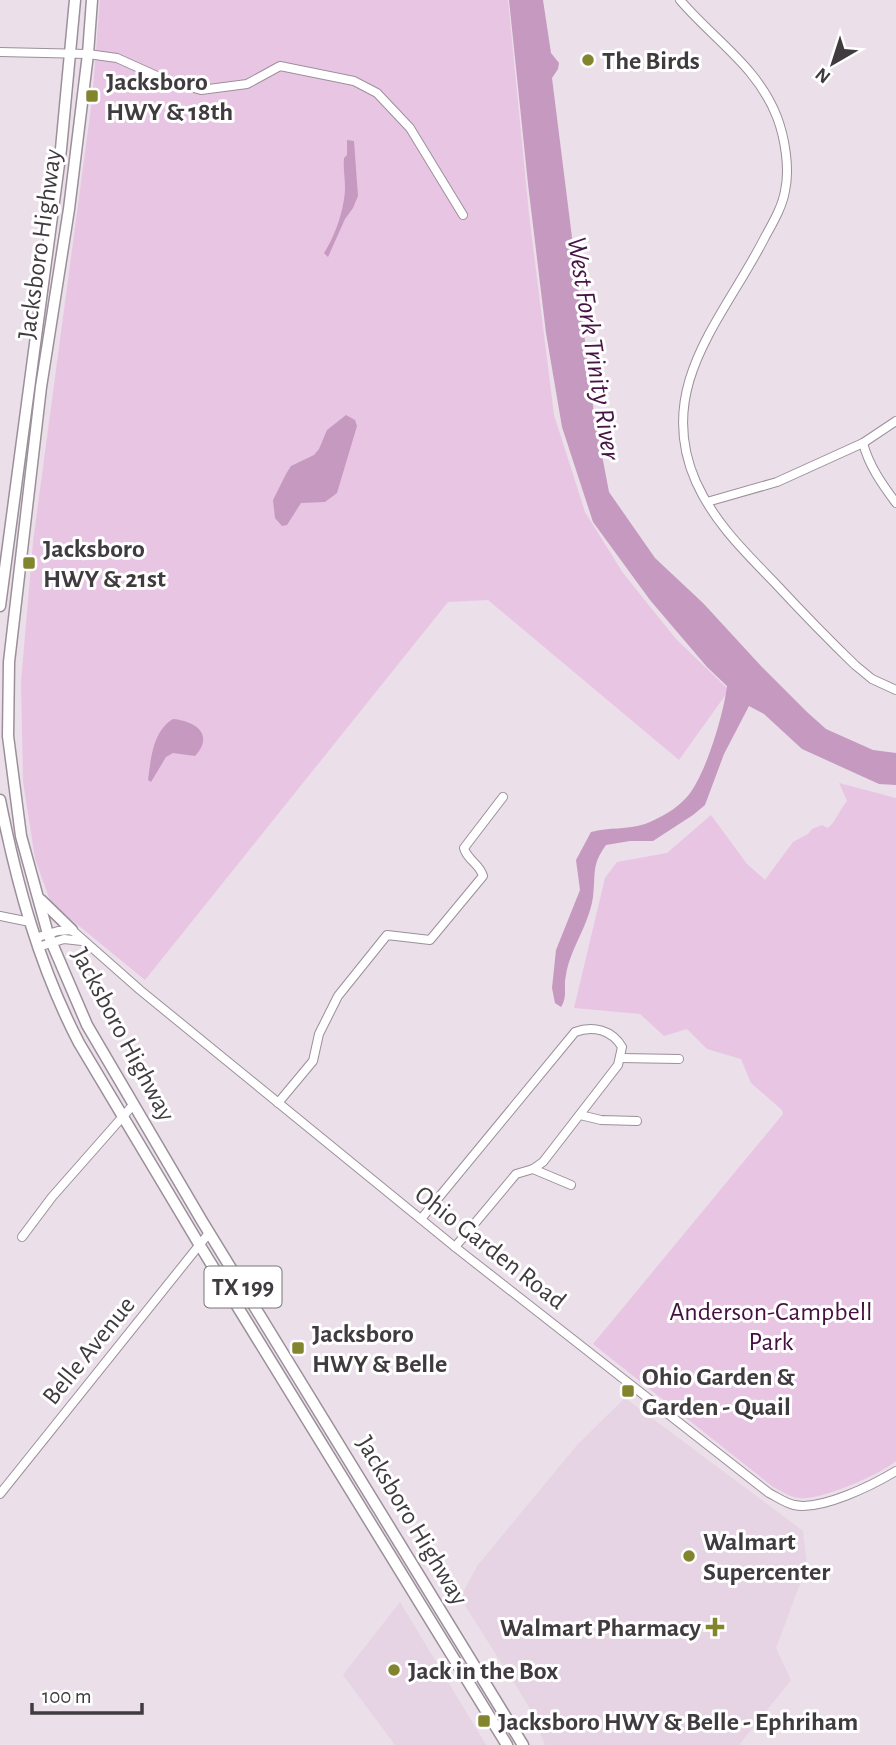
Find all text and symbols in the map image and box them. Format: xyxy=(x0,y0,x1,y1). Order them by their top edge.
north arrow xyxy=(798,28,868,98)
place label: The Birds xyxy=(602,48,700,74)
marker: The Birds xyxy=(580,52,596,68)
text: N xyxy=(812,64,834,87)
place label: Jacksboro HWY & 18th xyxy=(106,69,233,125)
marker: Jacksboro HWY & 18th xyxy=(84,88,100,104)
street label: Jacksboro Highway xyxy=(14,147,66,341)
water label: West Fork Trinity River xyxy=(562,235,625,463)
place label: Jacksboro HWY & 21st xyxy=(43,536,166,592)
marker: Jacksboro HWY & 21st xyxy=(21,555,37,571)
street label: Jacksboro Highway xyxy=(67,944,180,1125)
street label: Ohio Garden Road xyxy=(410,1181,571,1315)
road number: TX 199 xyxy=(204,1266,282,1308)
street label: Belle Avenue xyxy=(38,1292,140,1410)
park label: Anderson-Campbell Park xyxy=(669,1299,873,1355)
place label: Jacksboro HWY & Belle xyxy=(312,1321,447,1377)
marker: Jacksboro HWY & Belle xyxy=(290,1340,306,1356)
place label: Ohio Garden & Garden - Quail xyxy=(642,1364,795,1420)
marker: Ohio Garden & Garden - Quail xyxy=(620,1383,636,1399)
street label: Jacksboro Highway xyxy=(352,1432,473,1609)
place label: Walmart Supercenter xyxy=(703,1529,830,1585)
marker: Walmart Supercenter xyxy=(681,1548,697,1564)
place label: Walmart Pharmacy xyxy=(500,1615,701,1641)
marker: Walmart Pharmacy xyxy=(707,1619,723,1635)
place label: Jack in the Box xyxy=(408,1658,558,1684)
marker: Jack in the Box xyxy=(386,1662,402,1678)
scale bar xyxy=(32,1672,142,1716)
text: 100 m xyxy=(42,1686,92,1707)
place label: Jacksboro HWY & Belle - Ephriham xyxy=(498,1709,858,1735)
marker: Jacksboro HWY & Belle - Ephriham xyxy=(476,1713,492,1729)

